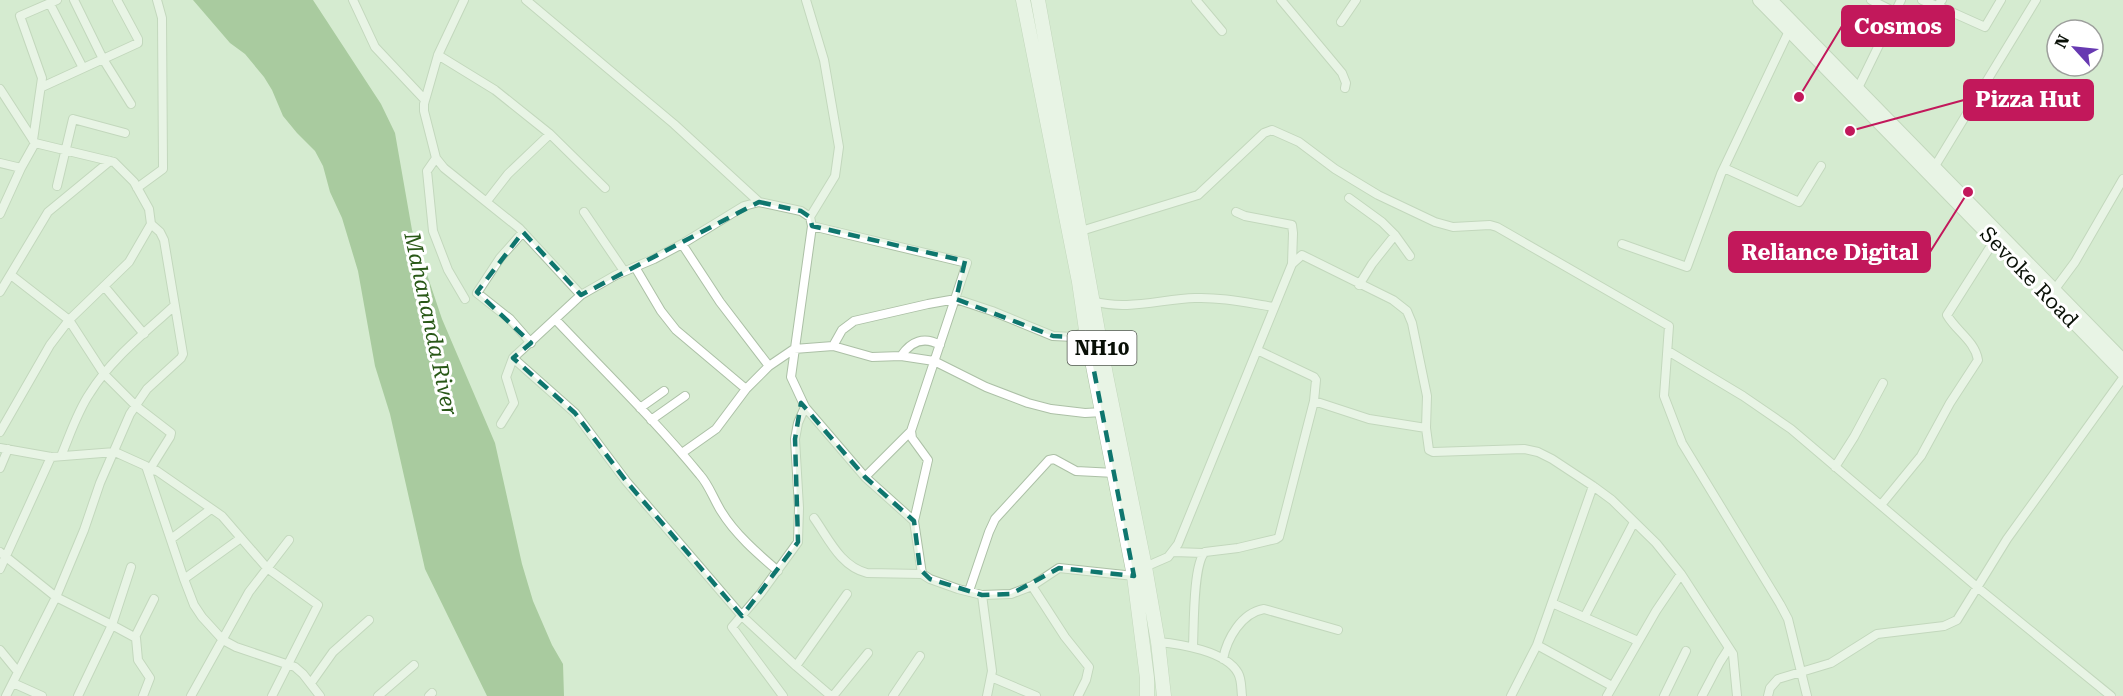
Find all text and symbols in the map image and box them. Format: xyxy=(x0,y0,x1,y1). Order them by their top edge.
callout: Cosmos xyxy=(1842,6,1954,46)
text: Cosmos xyxy=(1854,14,1942,39)
north arrow xyxy=(2045,18,2105,78)
text: N xyxy=(2051,32,2073,51)
callout: Pizza Hut xyxy=(1964,80,2093,120)
text: Pizza Hut xyxy=(1975,87,2081,112)
street label: Sevoke Road xyxy=(1975,222,2083,333)
water label: Mahananda River xyxy=(399,229,463,418)
callout: Reliance Digital xyxy=(1729,232,1930,272)
text: Reliance Digital xyxy=(1741,240,1919,265)
road number: NH10 xyxy=(1068,331,1136,365)

